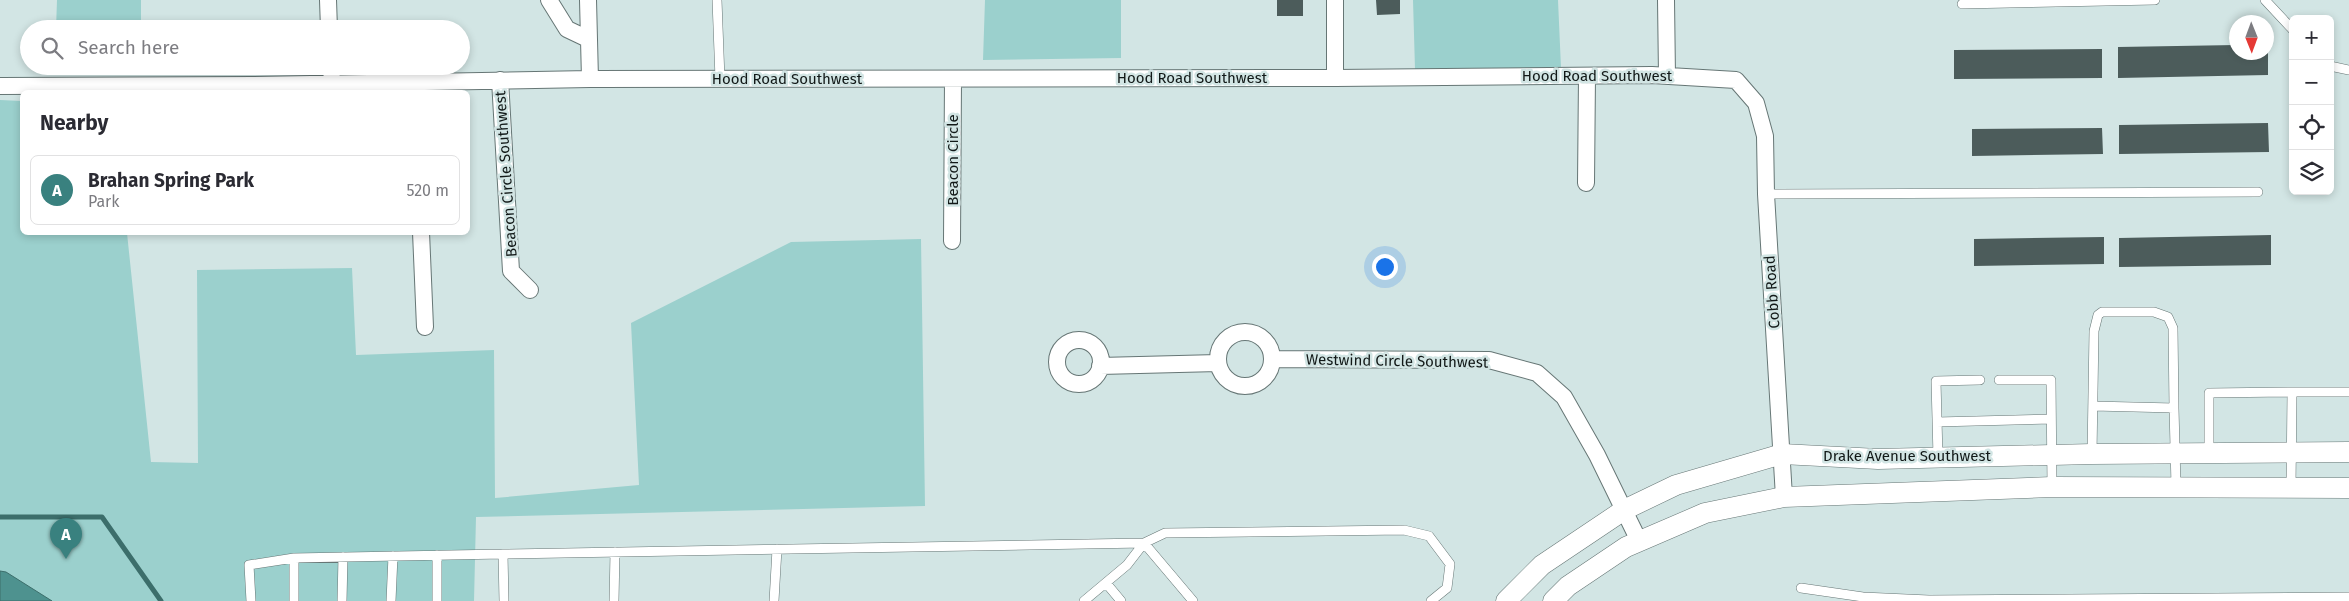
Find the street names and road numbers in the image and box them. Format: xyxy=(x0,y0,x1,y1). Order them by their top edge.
street label: Hood Road Southwest xyxy=(1522,67,1673,85)
street label: Hood Road Southwest xyxy=(1117,69,1268,87)
street label: Hood Road Southwest xyxy=(712,70,863,88)
street label: Beacon Circle Southwest xyxy=(491,90,521,258)
street label: Beacon Circle xyxy=(944,114,962,206)
street label: Cobb Road xyxy=(1760,255,1784,329)
street label: Westwind Circle Southwest xyxy=(1306,350,1489,372)
street label: Drake Avenue Southwest xyxy=(1823,447,1991,465)

